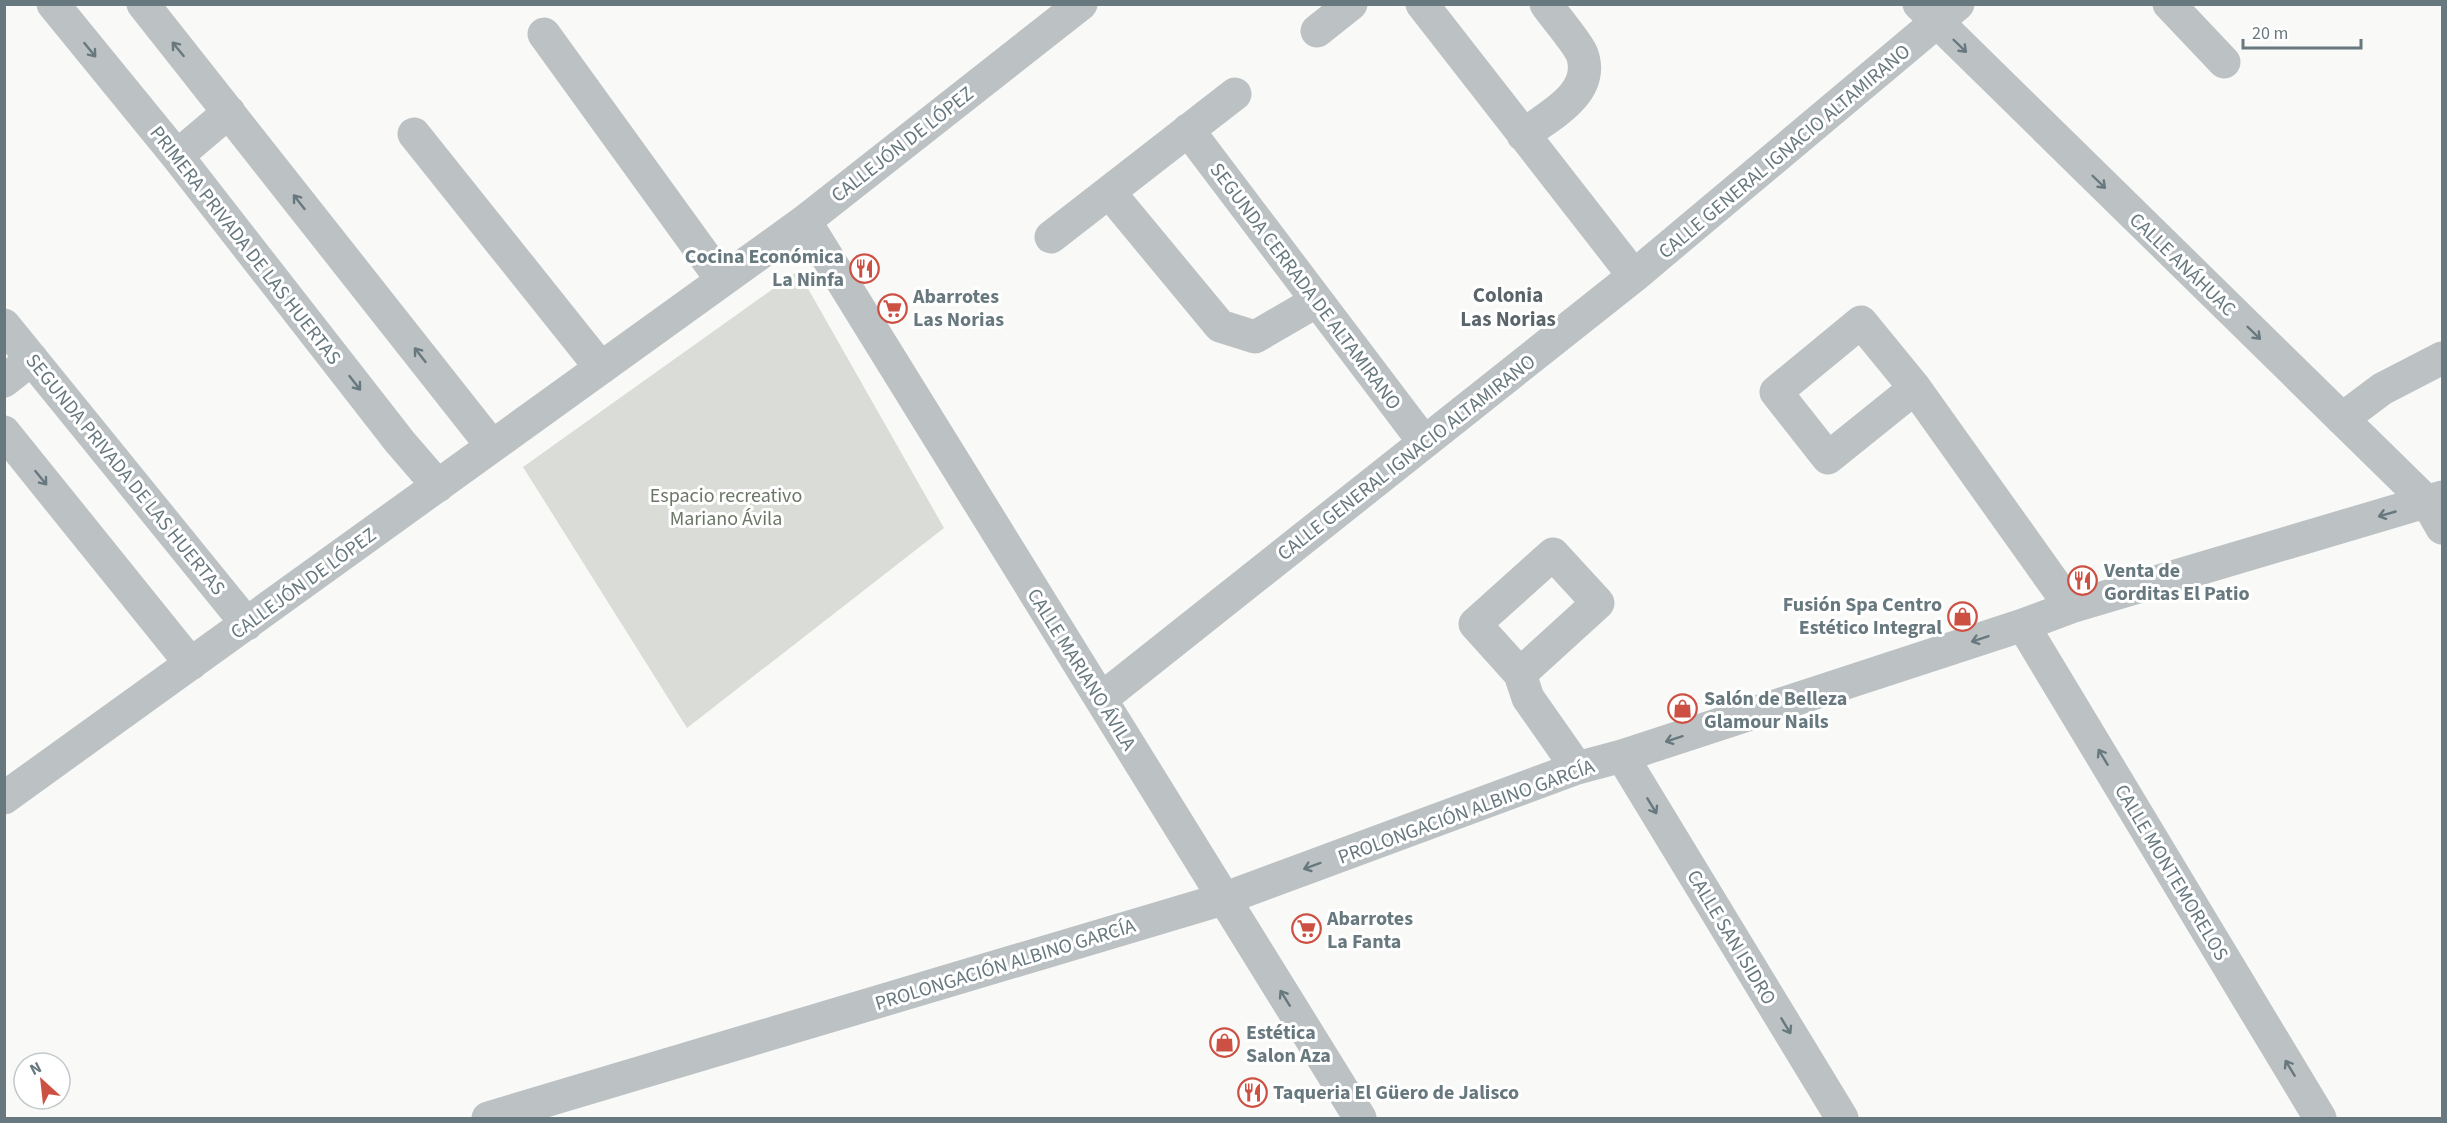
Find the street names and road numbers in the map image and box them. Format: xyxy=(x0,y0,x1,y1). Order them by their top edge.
street label: CALLE GENERAL IGNACIO ALTAMIRANO xyxy=(1653,38,1917,266)
street label: CALLEJÓN DE LÓPEZ xyxy=(825,80,980,209)
street label: PRIMERA PRIVADA DE LAS HUERTAS xyxy=(143,120,347,371)
street label: SEGUNDA CERRADA DE ALTAMIRANO xyxy=(1203,157,1408,416)
street label: CALLE ANÁHUAC xyxy=(2123,206,2242,323)
street label: SEGUNDA PRIVADA DE LAS HUERTAS xyxy=(19,348,232,601)
street label: CALLE GENERAL IGNACIO ALTAMIRANO xyxy=(1272,348,1542,568)
street label: CALLEJÓN DE LÓPEZ xyxy=(225,521,382,646)
street label: CALLE MARIANO ÁVILA xyxy=(1020,583,1142,756)
street label: PROLONGACIÓN ALBINO GARCÍA xyxy=(1334,752,1599,871)
street label: CALLE MONTEMORELOS xyxy=(2107,779,2235,966)
street label: CALLE SAN ISIDRO xyxy=(1680,865,1783,1010)
street label: PROLONGACIÓN ALBINO GARCÍA xyxy=(872,912,1139,1018)

